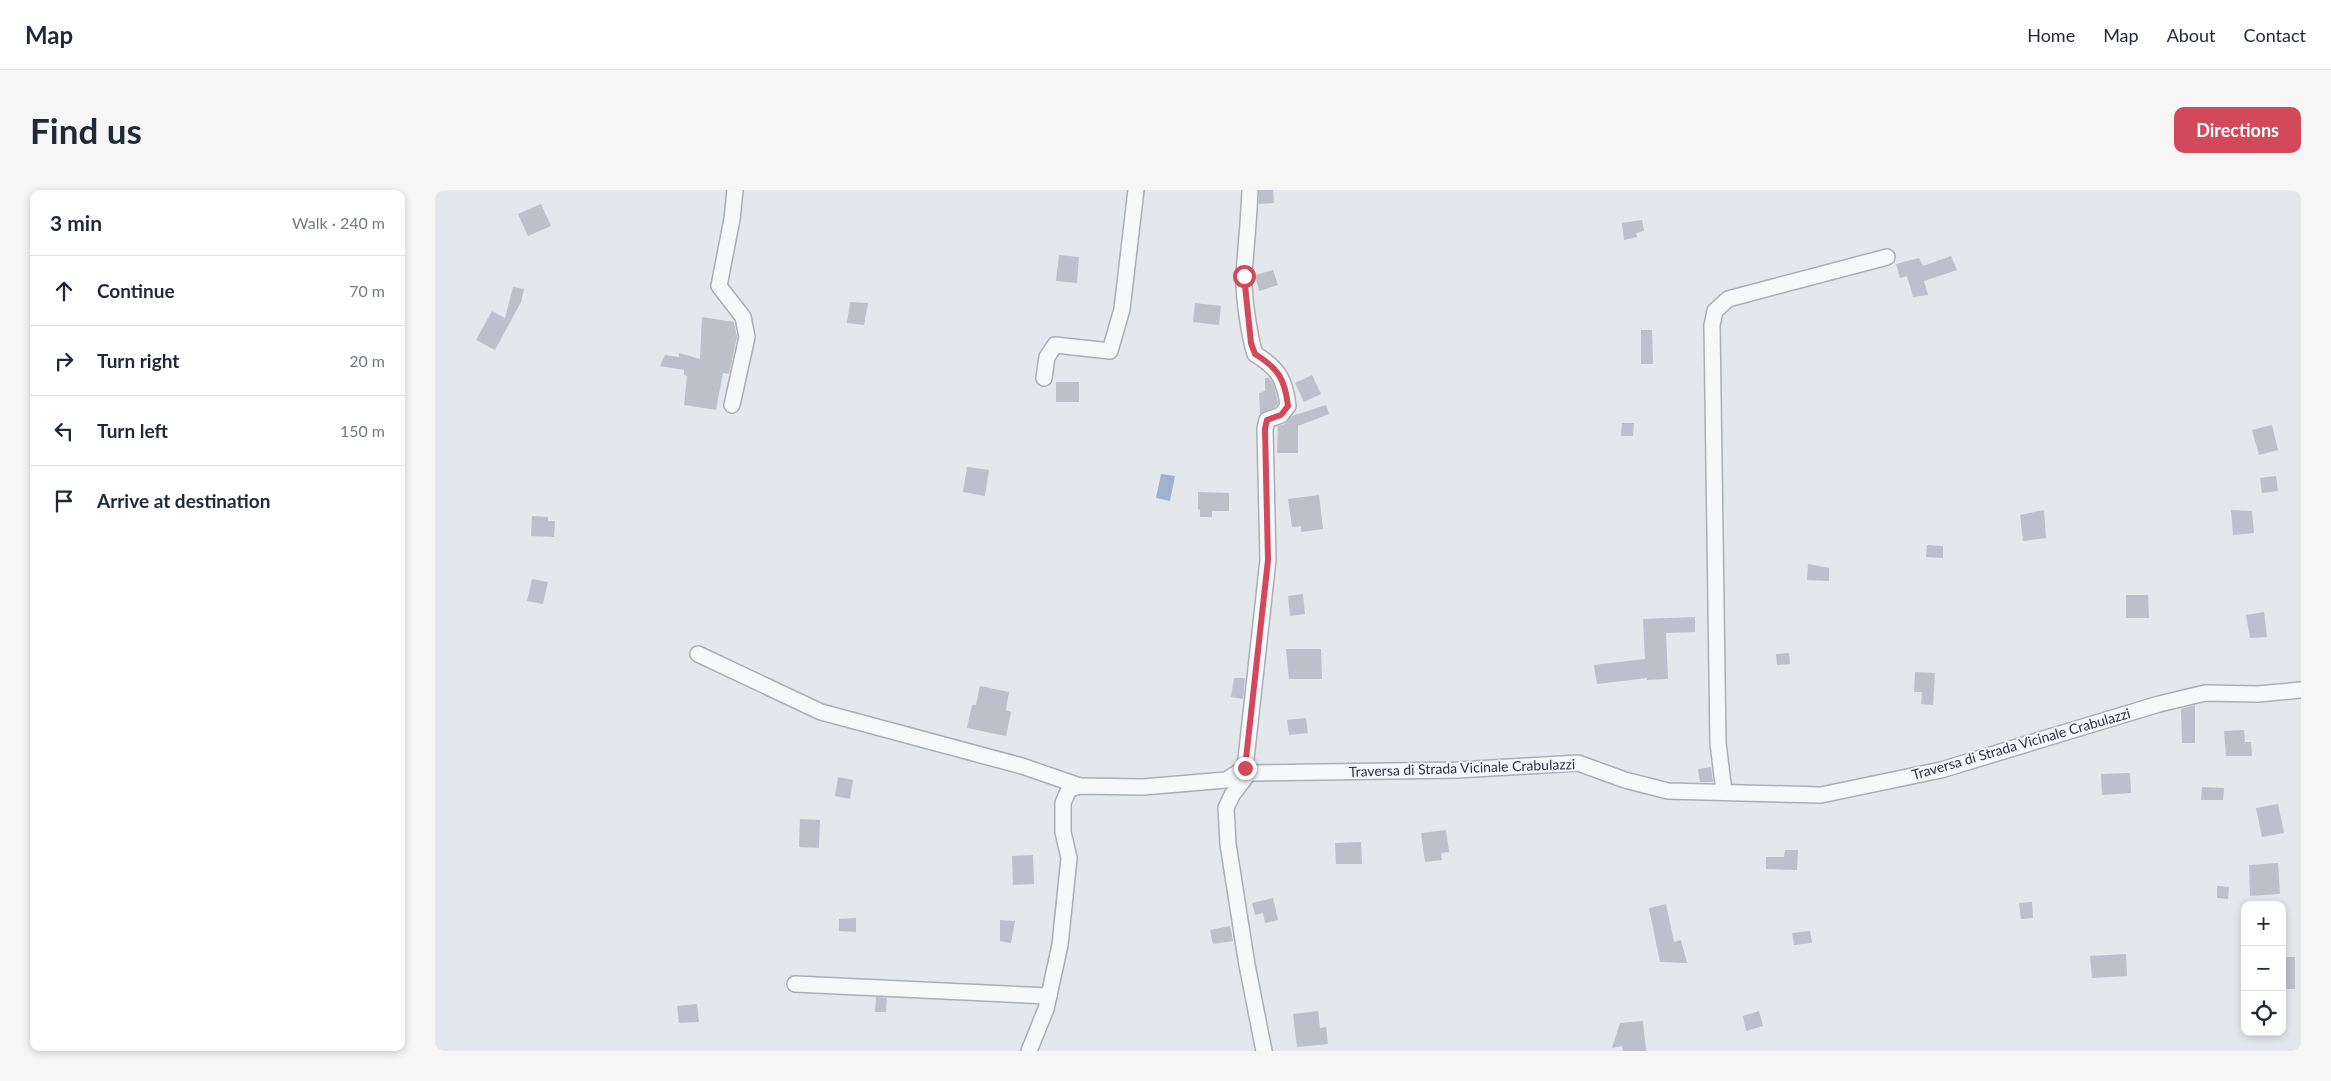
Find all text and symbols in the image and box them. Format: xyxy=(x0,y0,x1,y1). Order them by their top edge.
text: Map xyxy=(25,20,73,49)
text: Home xyxy=(2027,24,2075,46)
text: Map xyxy=(2103,24,2139,46)
text: About xyxy=(2167,24,2216,46)
text: Contact xyxy=(2244,24,2306,46)
button: Directions xyxy=(2174,107,2301,153)
text: Find us xyxy=(30,109,142,151)
text: 3 min xyxy=(50,210,102,235)
text: Walk · 240 m xyxy=(292,213,385,232)
route start xyxy=(1233,265,1256,288)
icon: ahead xyxy=(50,277,78,305)
text: Continue xyxy=(97,279,175,302)
text: 70 m xyxy=(349,281,385,300)
icon: right xyxy=(50,347,78,375)
text: Turn right xyxy=(97,349,179,372)
text: 20 m xyxy=(349,351,385,370)
icon: left xyxy=(50,417,78,445)
text: Turn left xyxy=(97,419,168,442)
text: 150 m xyxy=(340,421,385,440)
icon: arrive xyxy=(50,487,78,515)
text: Arrive at destination xyxy=(97,489,270,512)
street label: Traversa di Strada Vicinale Crabulazzi xyxy=(1910,704,2132,783)
street label: Traversa di Strada Vicinale Crabulazzi xyxy=(1348,755,1576,780)
route end xyxy=(1234,757,1257,780)
map controls xyxy=(2241,901,2286,1036)
button: + xyxy=(2241,901,2286,946)
button: − xyxy=(2241,946,2286,991)
button: locate xyxy=(2241,991,2286,1036)

